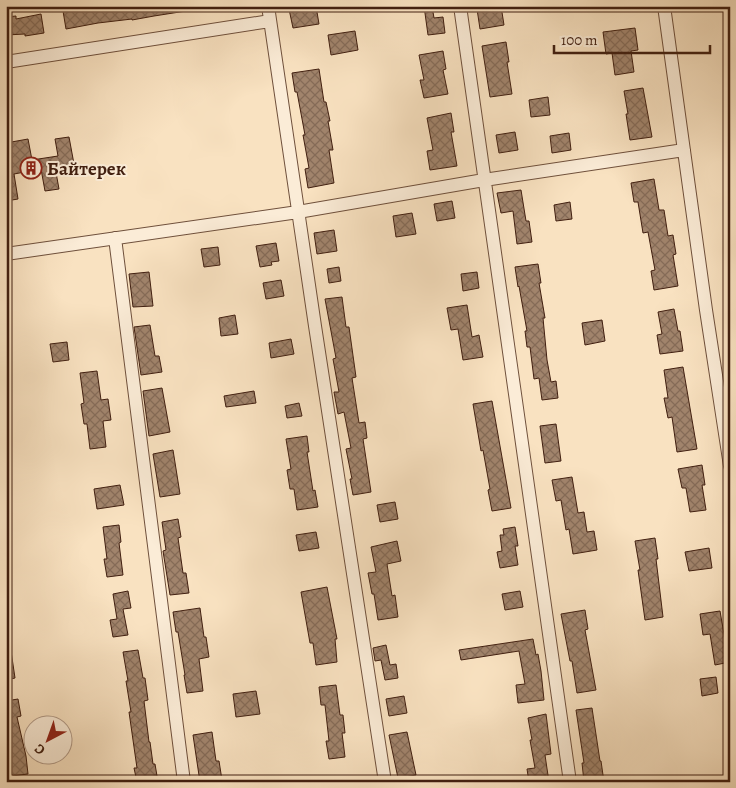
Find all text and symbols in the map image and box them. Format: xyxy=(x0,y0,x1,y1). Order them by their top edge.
scale bar xyxy=(554,22,710,54)
text: 100 m xyxy=(561,30,598,50)
building icon: Байтерек xyxy=(19,156,43,180)
place label: Байтерек xyxy=(47,156,126,182)
north arrow xyxy=(22,716,72,766)
text: С xyxy=(30,739,49,759)

